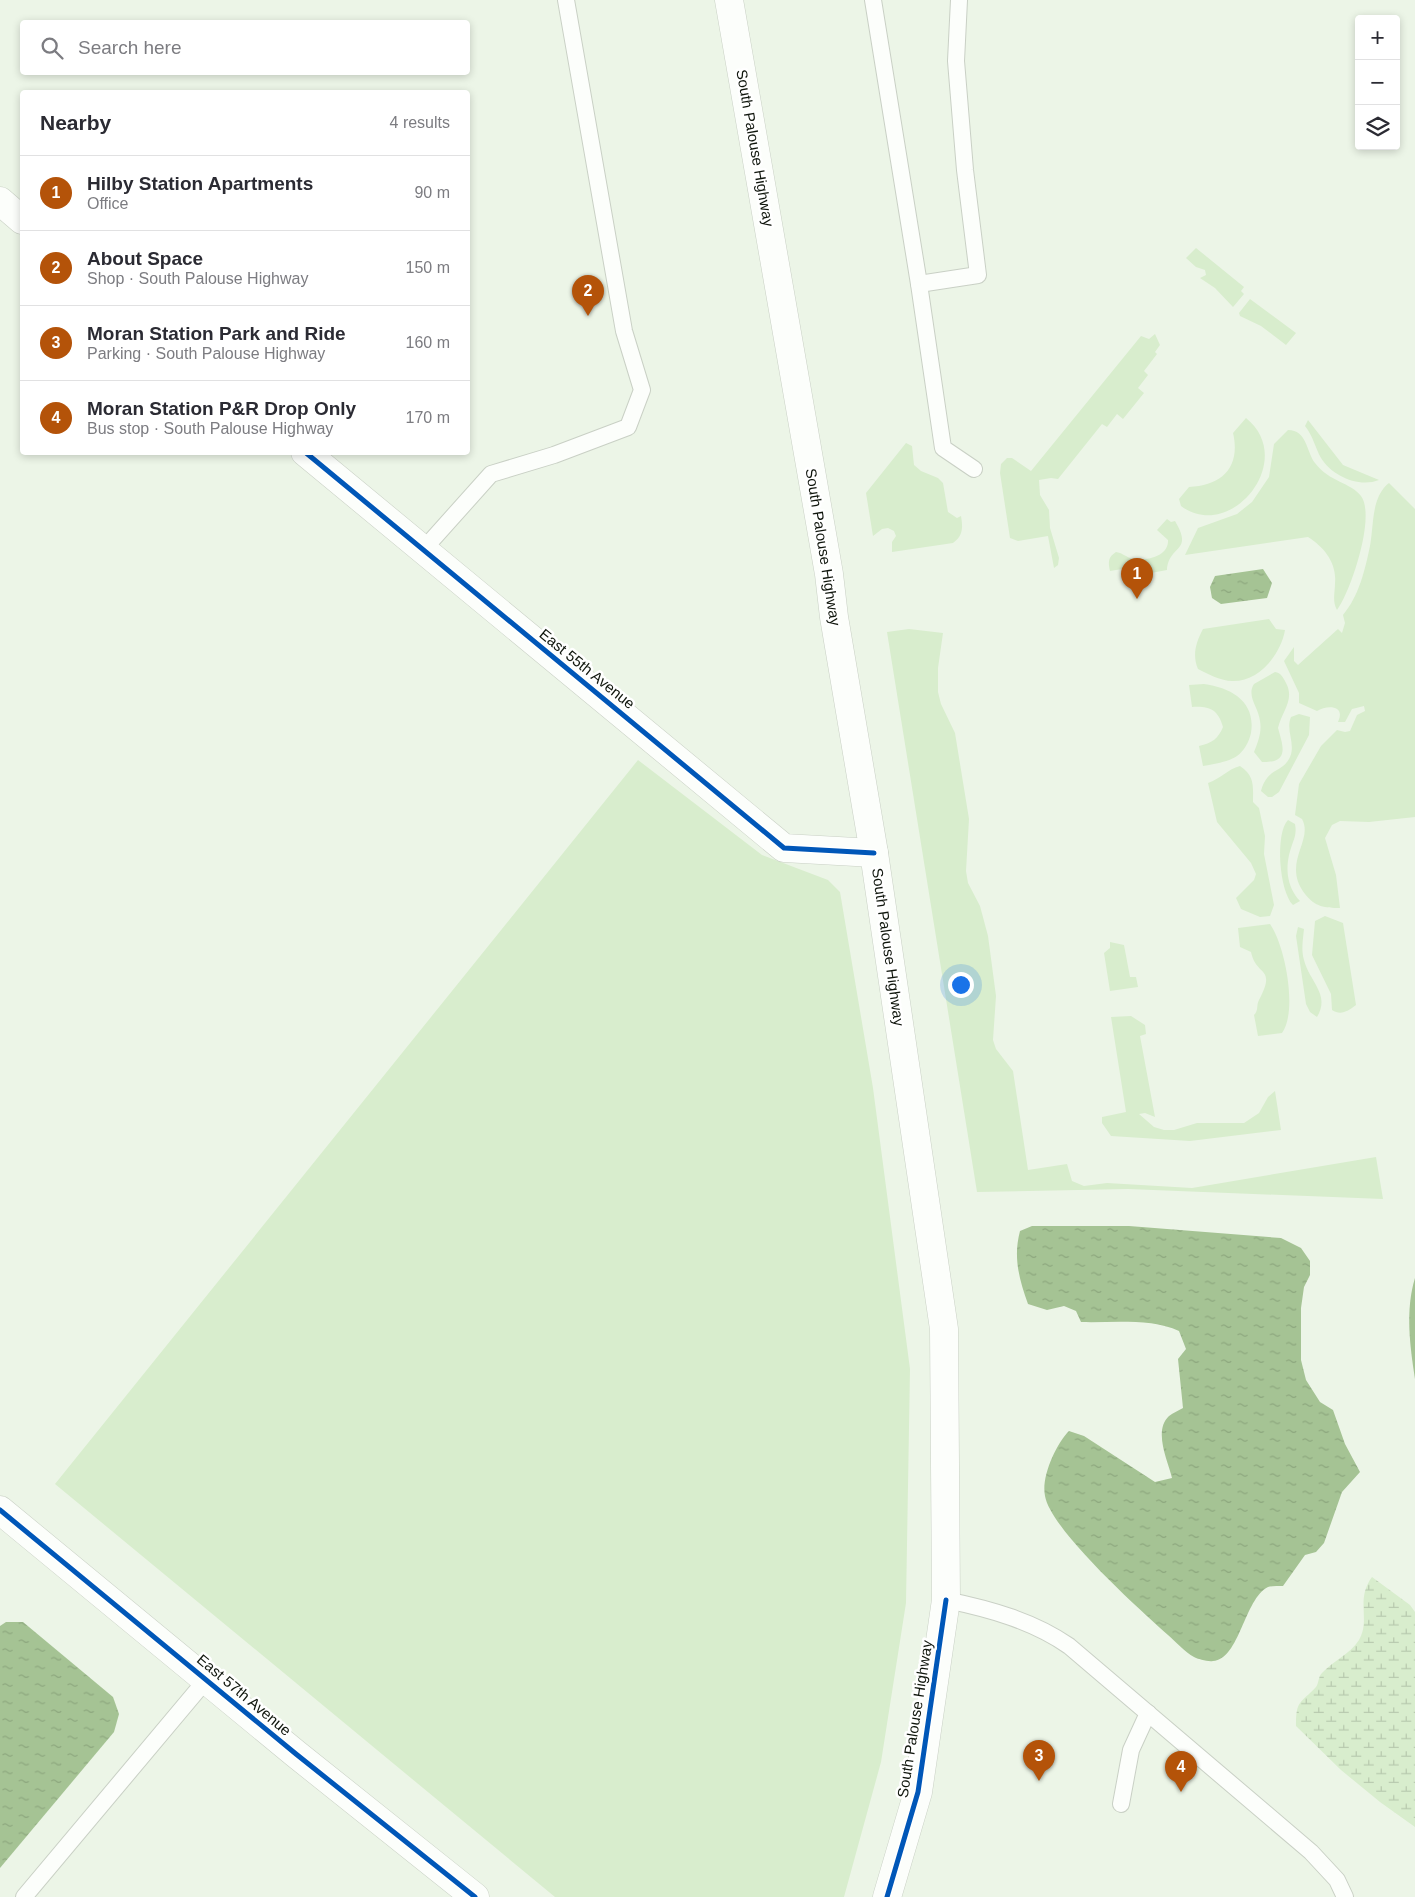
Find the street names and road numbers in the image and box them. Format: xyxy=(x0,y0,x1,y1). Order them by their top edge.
street label: South Palouse Highway xyxy=(733,68,778,228)
street label: South Palouse Highway xyxy=(803,467,844,627)
street label: East 55th Avenue xyxy=(536,625,638,712)
street label: South Palouse Highway xyxy=(869,867,908,1027)
street label: South Palouse Highway xyxy=(894,1638,935,1799)
street label: East 57th Avenue xyxy=(194,1650,295,1739)

